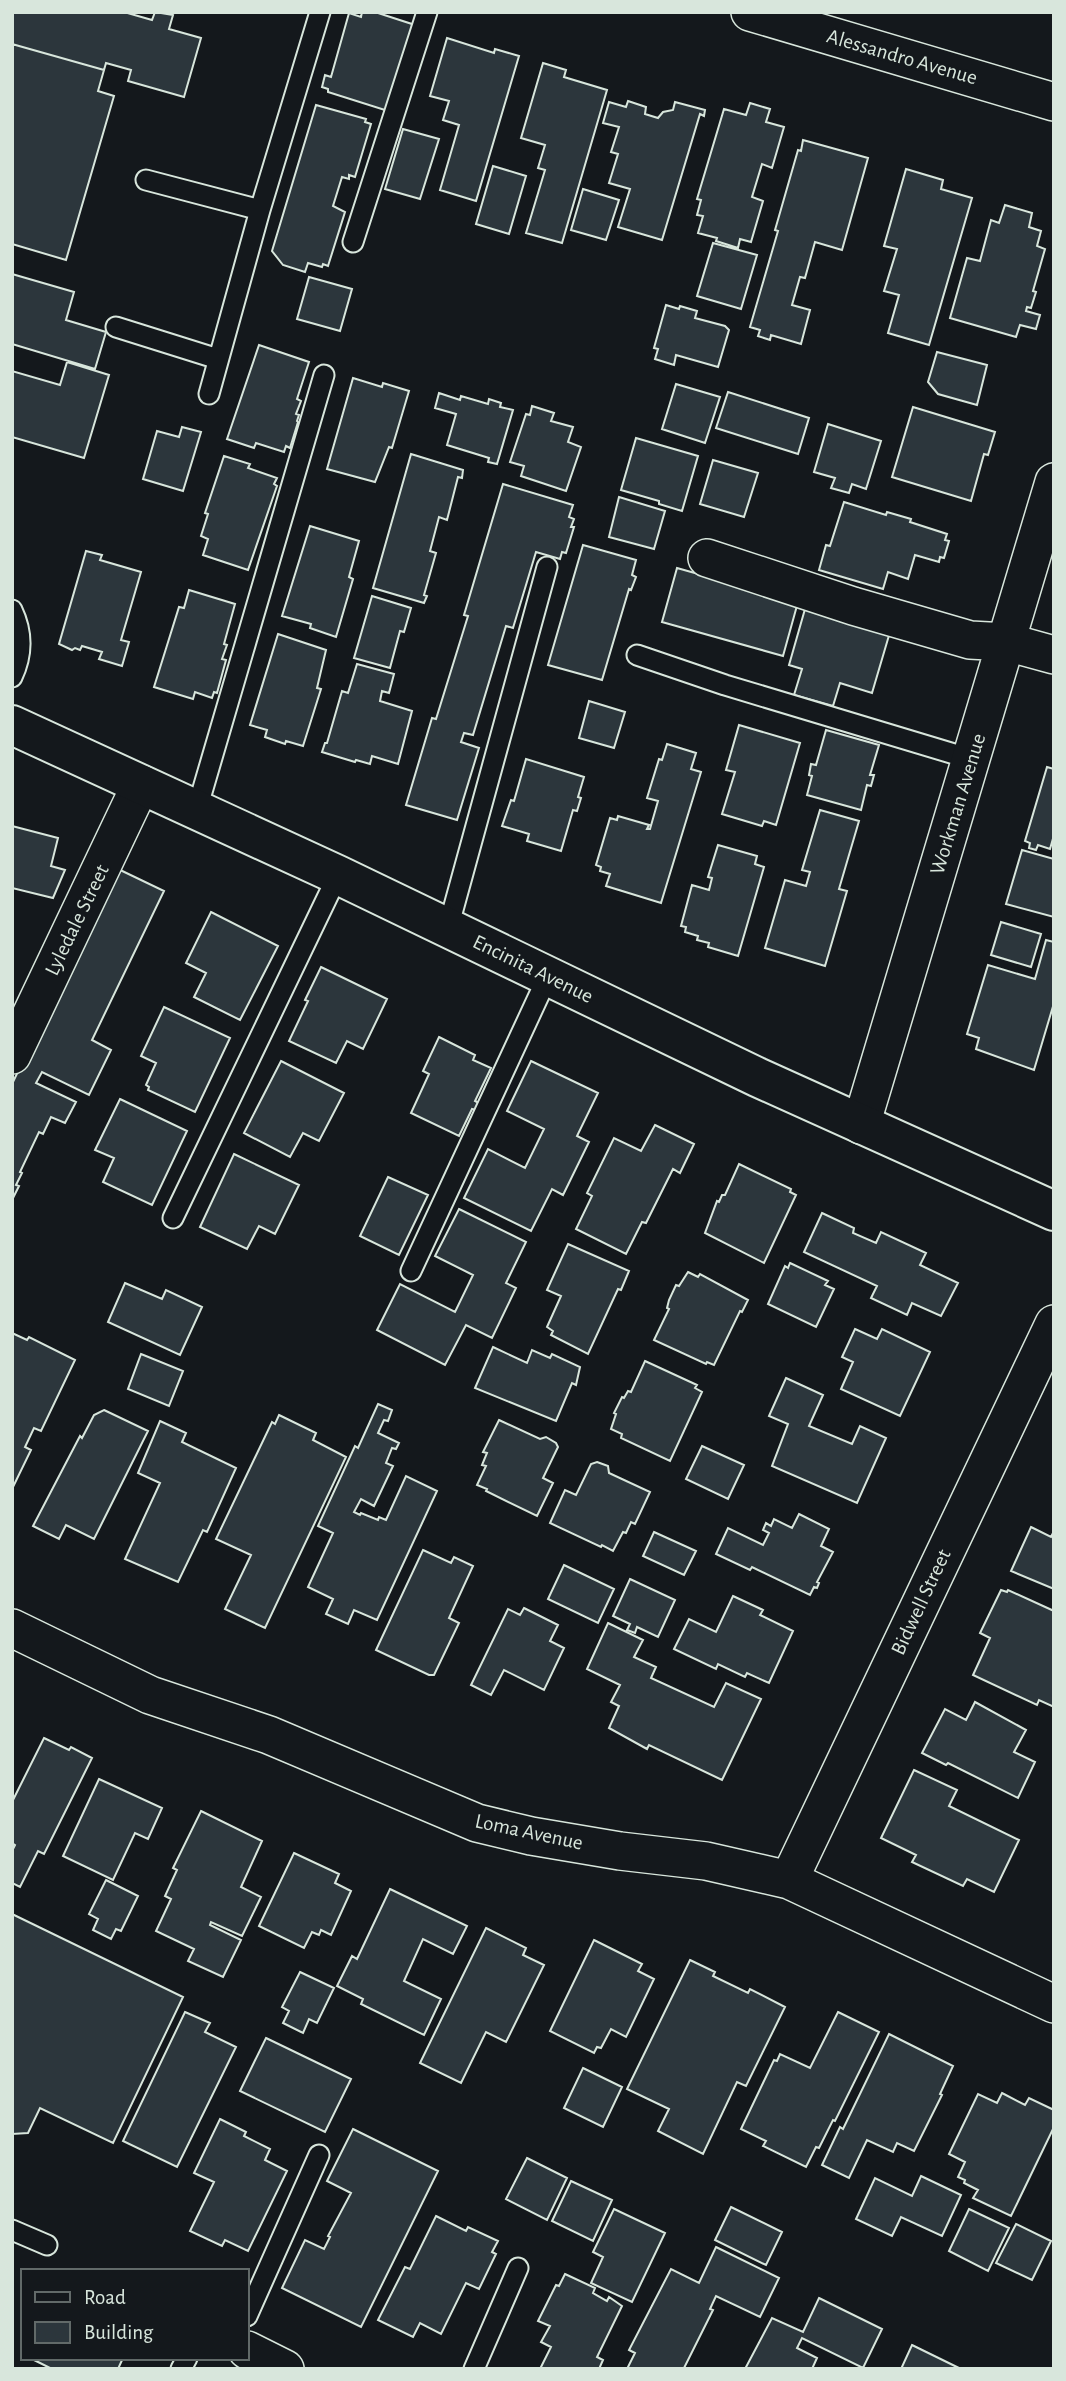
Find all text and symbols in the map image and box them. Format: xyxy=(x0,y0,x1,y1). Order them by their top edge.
street label: Alessandro Avenue xyxy=(824,25,980,89)
street label: Workman Avenue xyxy=(927,731,989,877)
street label: Lyledale Street xyxy=(41,861,113,979)
street label: Encinita Avenue xyxy=(470,931,596,1007)
street label: Bidwell Street xyxy=(887,1546,955,1658)
street label: Loma Avenue xyxy=(473,1810,585,1854)
legend xyxy=(21,2269,248,2360)
text: Road xyxy=(84,2287,126,2308)
text: Building xyxy=(84,2322,154,2343)

